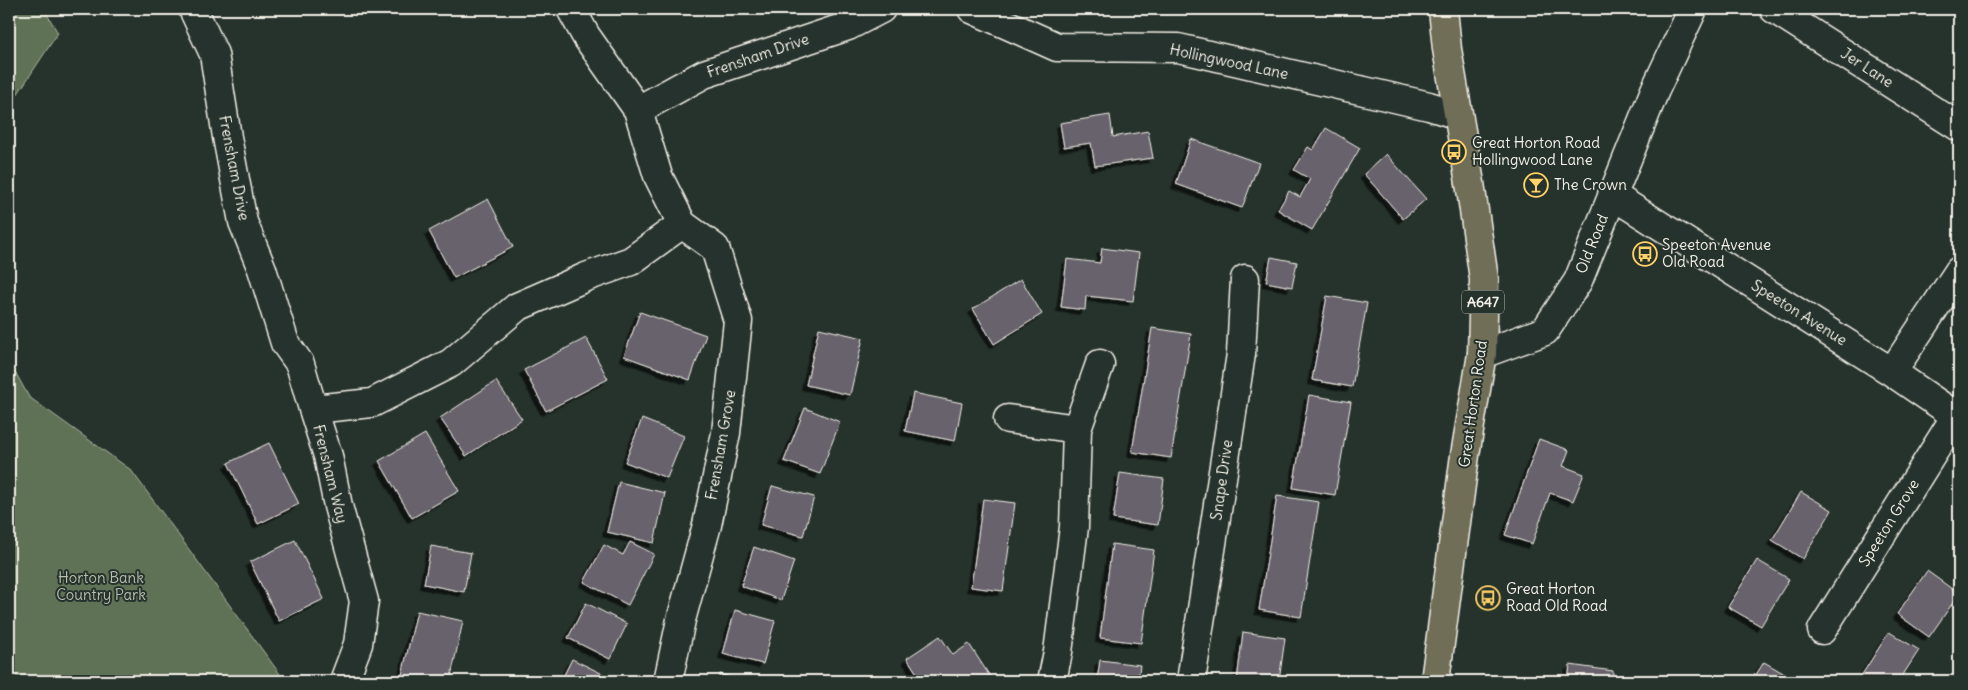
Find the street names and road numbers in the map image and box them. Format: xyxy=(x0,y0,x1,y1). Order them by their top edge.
street label: Frensham Drive xyxy=(704,29,811,82)
street label: Hollingwood Lane xyxy=(1168,40,1290,83)
street label: Jer Lane xyxy=(1837,44,1897,92)
street label: Frensham Drive xyxy=(215,114,254,222)
street label: Old Road xyxy=(1571,211,1612,276)
street label: Speeton Avenue xyxy=(1748,276,1851,350)
road number: A647 xyxy=(1462,290,1504,314)
street label: Great Horton Road xyxy=(1454,339,1491,469)
street label: Frensham Grove xyxy=(701,388,740,502)
street label: Frensham Way xyxy=(309,422,352,525)
street label: Snape Drive xyxy=(1206,438,1237,521)
street label: Speeton Grove xyxy=(1854,476,1923,570)

